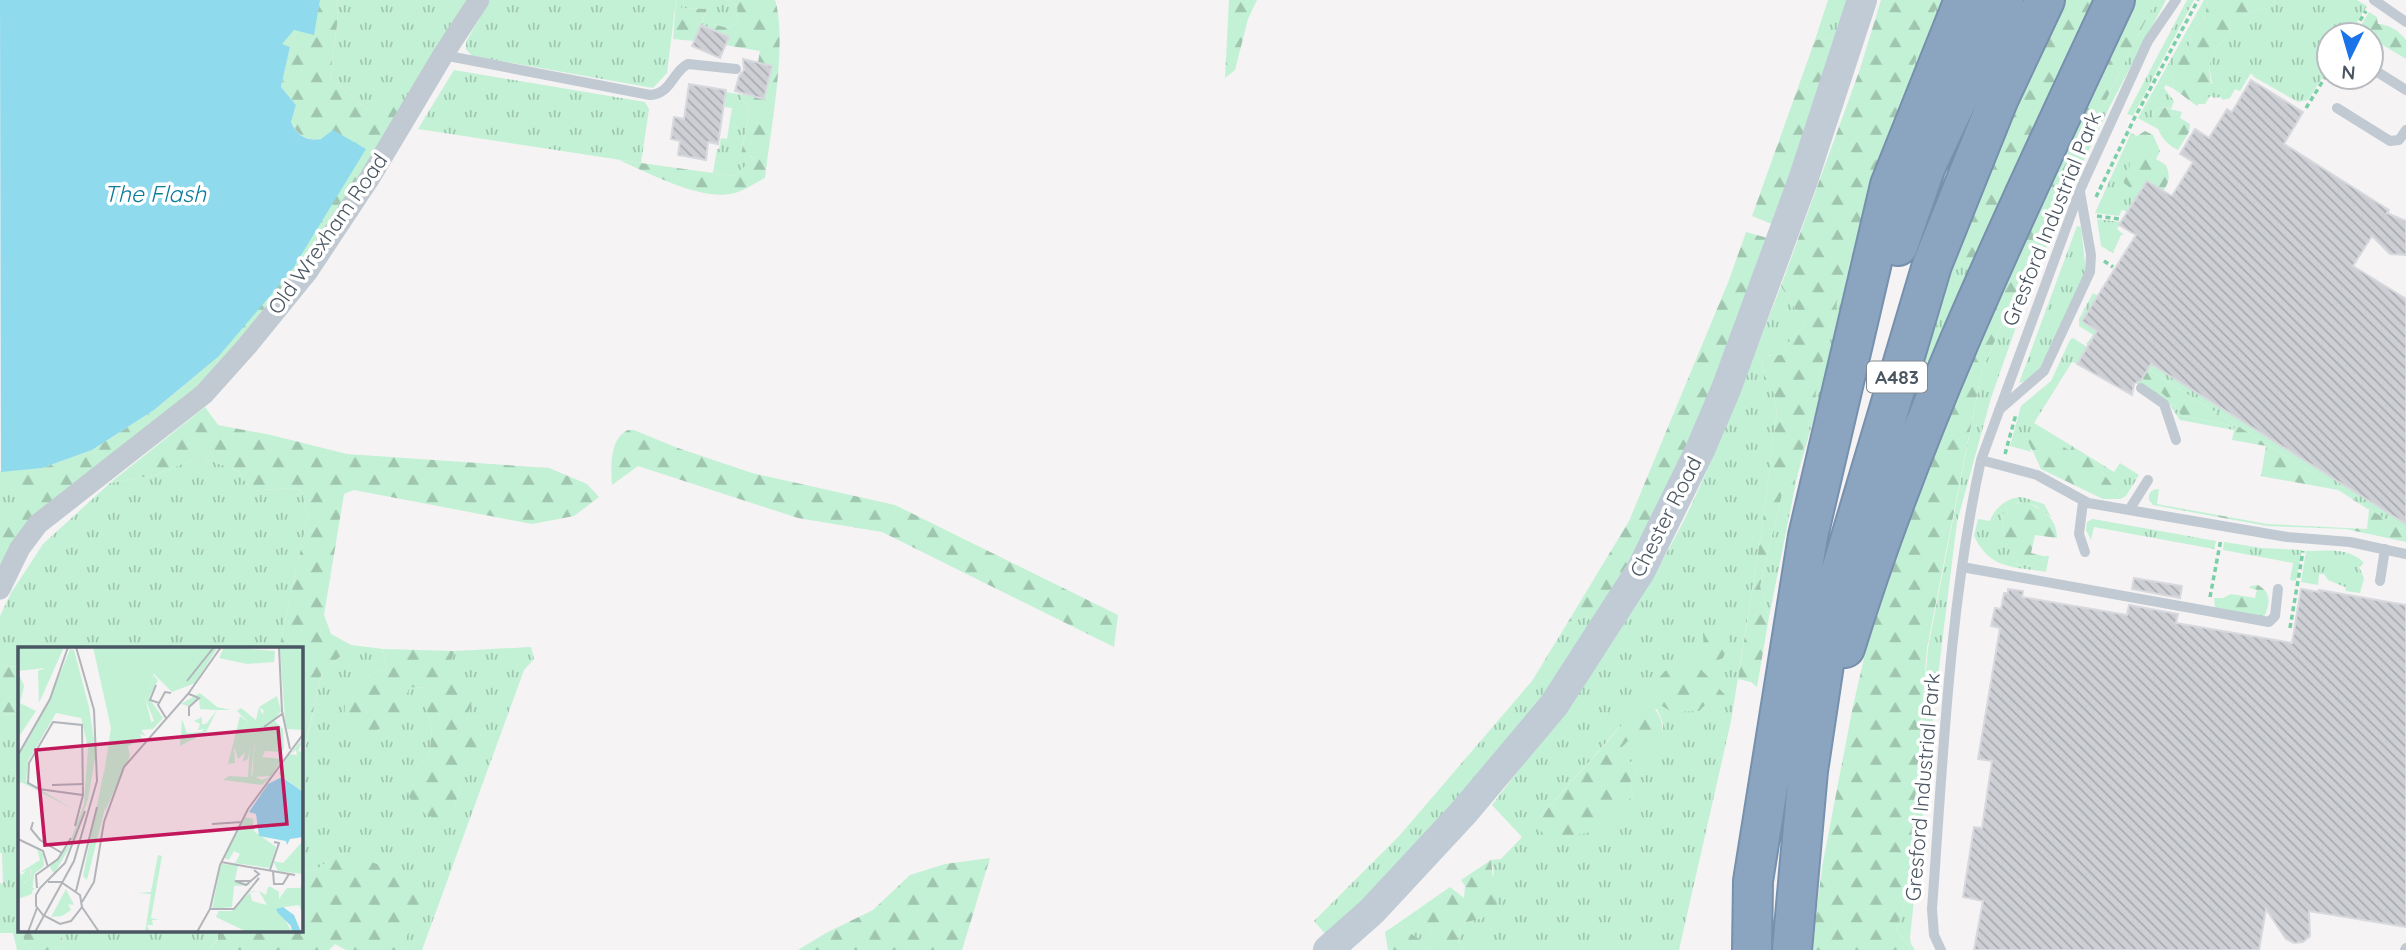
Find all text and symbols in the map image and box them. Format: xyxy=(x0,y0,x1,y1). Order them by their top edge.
north arrow xyxy=(2315,21,2385,91)
text: N xyxy=(2341,60,2357,85)
street label: Gresford Industrial Park xyxy=(1996,108,2106,330)
street label: Old Wrexham Road xyxy=(262,148,392,319)
water label: The Flash xyxy=(104,179,207,208)
road number: A483 xyxy=(1867,362,1927,392)
street label: Chester Road xyxy=(1624,452,1707,581)
inset map xyxy=(18,647,303,932)
street label: Gresford Industrial Park xyxy=(1899,672,1945,902)

